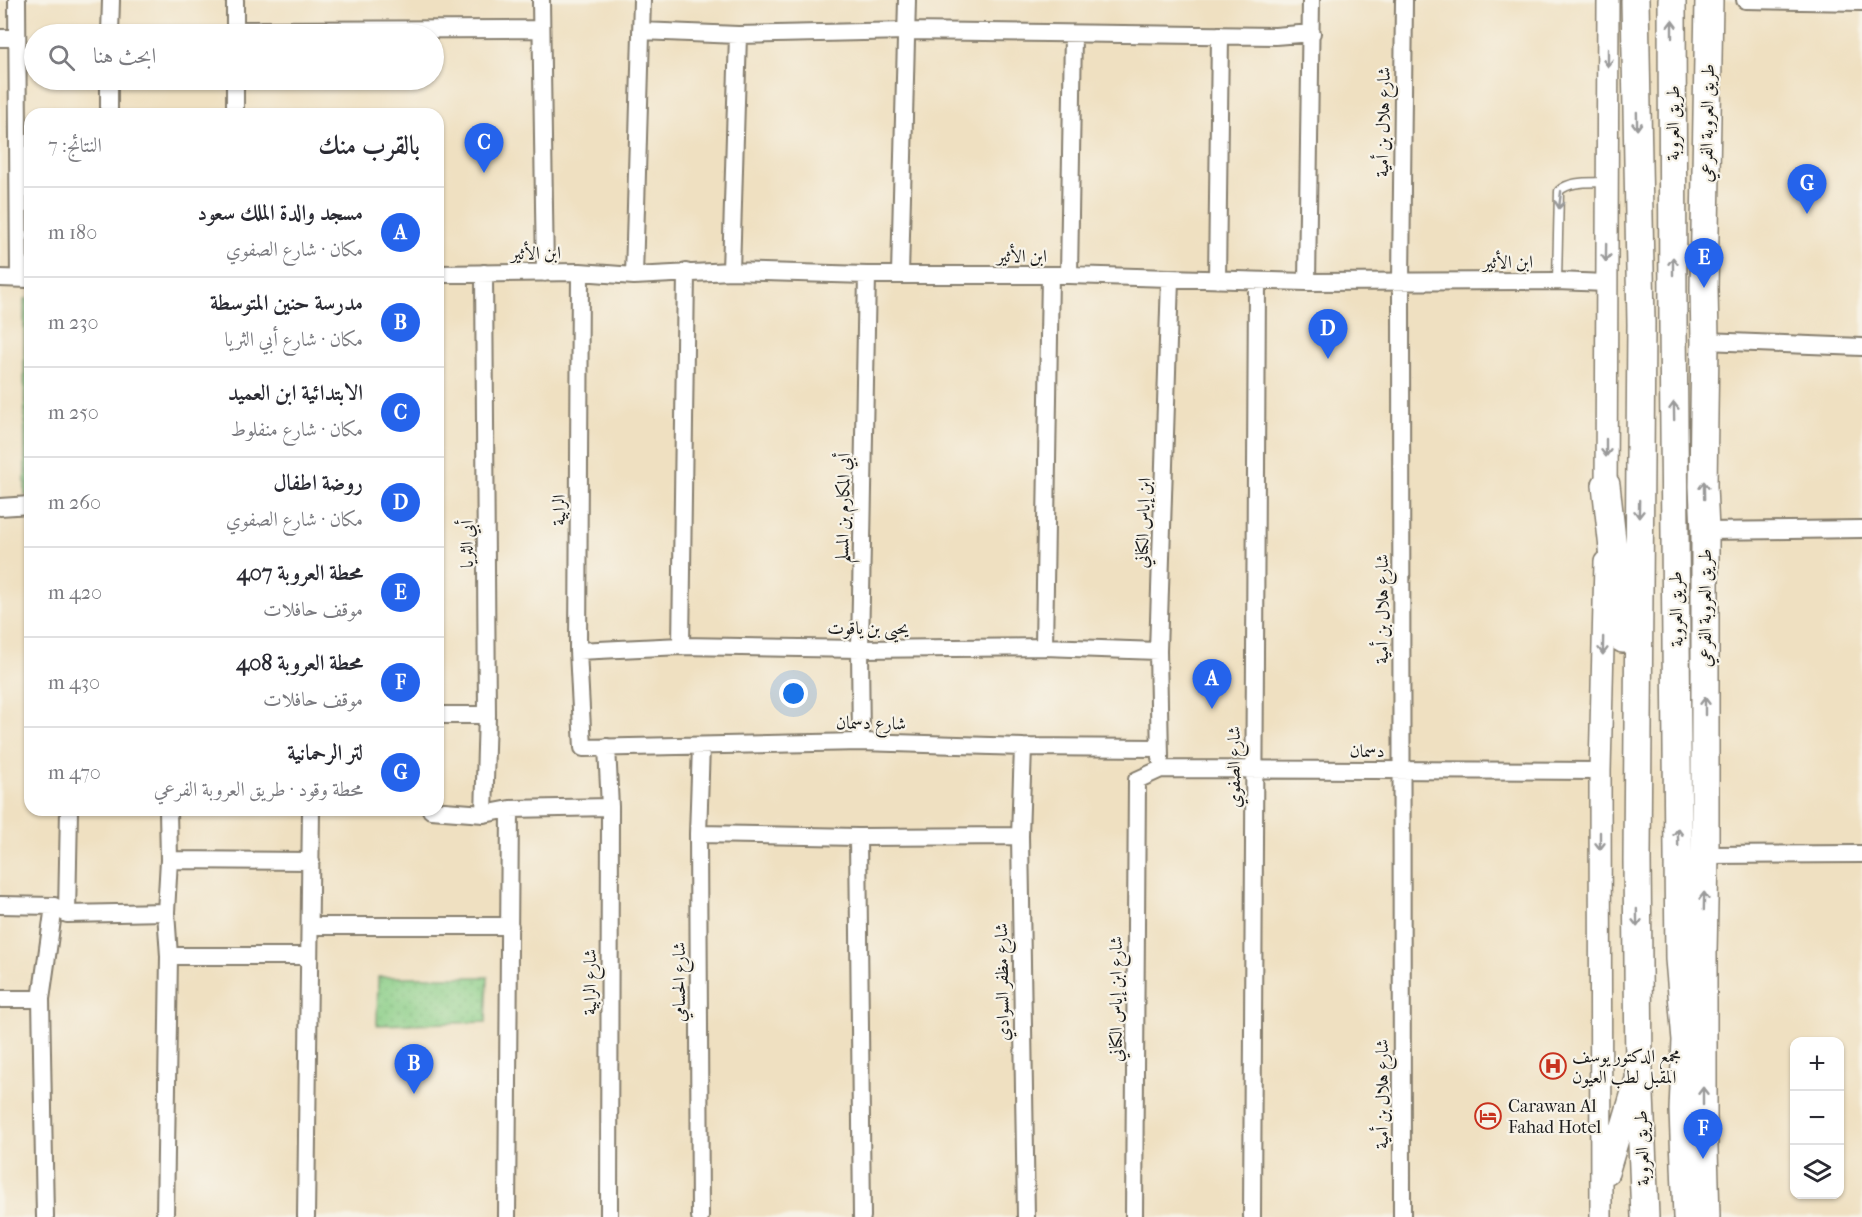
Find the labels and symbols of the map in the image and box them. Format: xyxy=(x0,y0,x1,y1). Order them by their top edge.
one-way arrow xyxy=(1666,19,1678,39)
one-way arrow xyxy=(1602,48,1614,68)
street label: طريق العروبة الفرعي xyxy=(1696,63,1723,183)
street label: شارع هلال بن أمية xyxy=(1369,67,1399,177)
street label: طريق العروبة xyxy=(1663,85,1685,161)
one-way arrow xyxy=(1631,111,1643,131)
pin: C xyxy=(464,124,504,173)
pin: G xyxy=(1788,164,1826,214)
one-way arrow xyxy=(1554,189,1565,209)
pin: E xyxy=(1684,238,1724,288)
street label: ابن الأثير xyxy=(509,240,561,264)
street label: ابن الأثير xyxy=(995,243,1047,267)
one-way arrow xyxy=(1601,243,1612,263)
street label: ابن الأثير xyxy=(1481,249,1533,273)
one-way arrow xyxy=(1667,256,1679,276)
pin: D xyxy=(1308,310,1348,359)
one-way arrow xyxy=(1668,402,1680,422)
one-way arrow xyxy=(1600,438,1612,458)
street label: أبي المكارم بن المسلم xyxy=(829,452,862,563)
street label: ابن إياس الكناني xyxy=(1131,477,1160,569)
one-way arrow xyxy=(1698,480,1709,500)
street label: الرابية xyxy=(549,494,570,526)
one-way arrow xyxy=(1633,498,1645,518)
street label: أبي الثريا xyxy=(454,519,482,568)
street label: طريق العروبة الفرعي xyxy=(1695,549,1720,667)
street label: شارع هلال بن أمية xyxy=(1369,554,1397,664)
street label: طريق العروبة xyxy=(1665,571,1689,647)
street label: يحيى بن ياقوت xyxy=(827,618,909,643)
one-way arrow xyxy=(1597,636,1609,656)
pin: A xyxy=(1192,660,1232,709)
your location xyxy=(779,679,808,708)
one-way arrow xyxy=(1699,696,1711,716)
street label: شارع دسمان xyxy=(836,712,906,739)
street label: شارع الصفوي xyxy=(1224,726,1249,808)
street label: دسمان xyxy=(1349,741,1385,762)
one-way arrow xyxy=(1672,828,1684,848)
one-way arrow xyxy=(1594,831,1606,851)
one-way arrow xyxy=(1698,891,1710,911)
one-way arrow xyxy=(1631,908,1643,928)
street label: شارع مظفر السوادي xyxy=(991,923,1018,1041)
street label: شارع ابن إياس الكناني xyxy=(1106,936,1131,1062)
street label: شارع الحسامي xyxy=(669,942,694,1022)
street label: شارع الرابية xyxy=(580,949,605,1015)
street label: شارع هلال بن أمية xyxy=(1369,1039,1397,1149)
pin: B xyxy=(394,1044,434,1094)
place label: مجمع الدكتور يوسف المقبل لطب العيون xyxy=(1572,1046,1681,1090)
hospital icon: مجمع الدكتور يوسف المقبل لطب العيون xyxy=(1538,1051,1568,1081)
one-way arrow xyxy=(1697,1086,1709,1106)
place label: Carawan Al Fahad Hotel xyxy=(1508,1096,1601,1138)
hotel icon: Carawan Al Fahad Hotel xyxy=(1473,1101,1503,1131)
street label: طريق العروبة xyxy=(1631,1110,1655,1186)
pin: F xyxy=(1684,1110,1722,1159)

